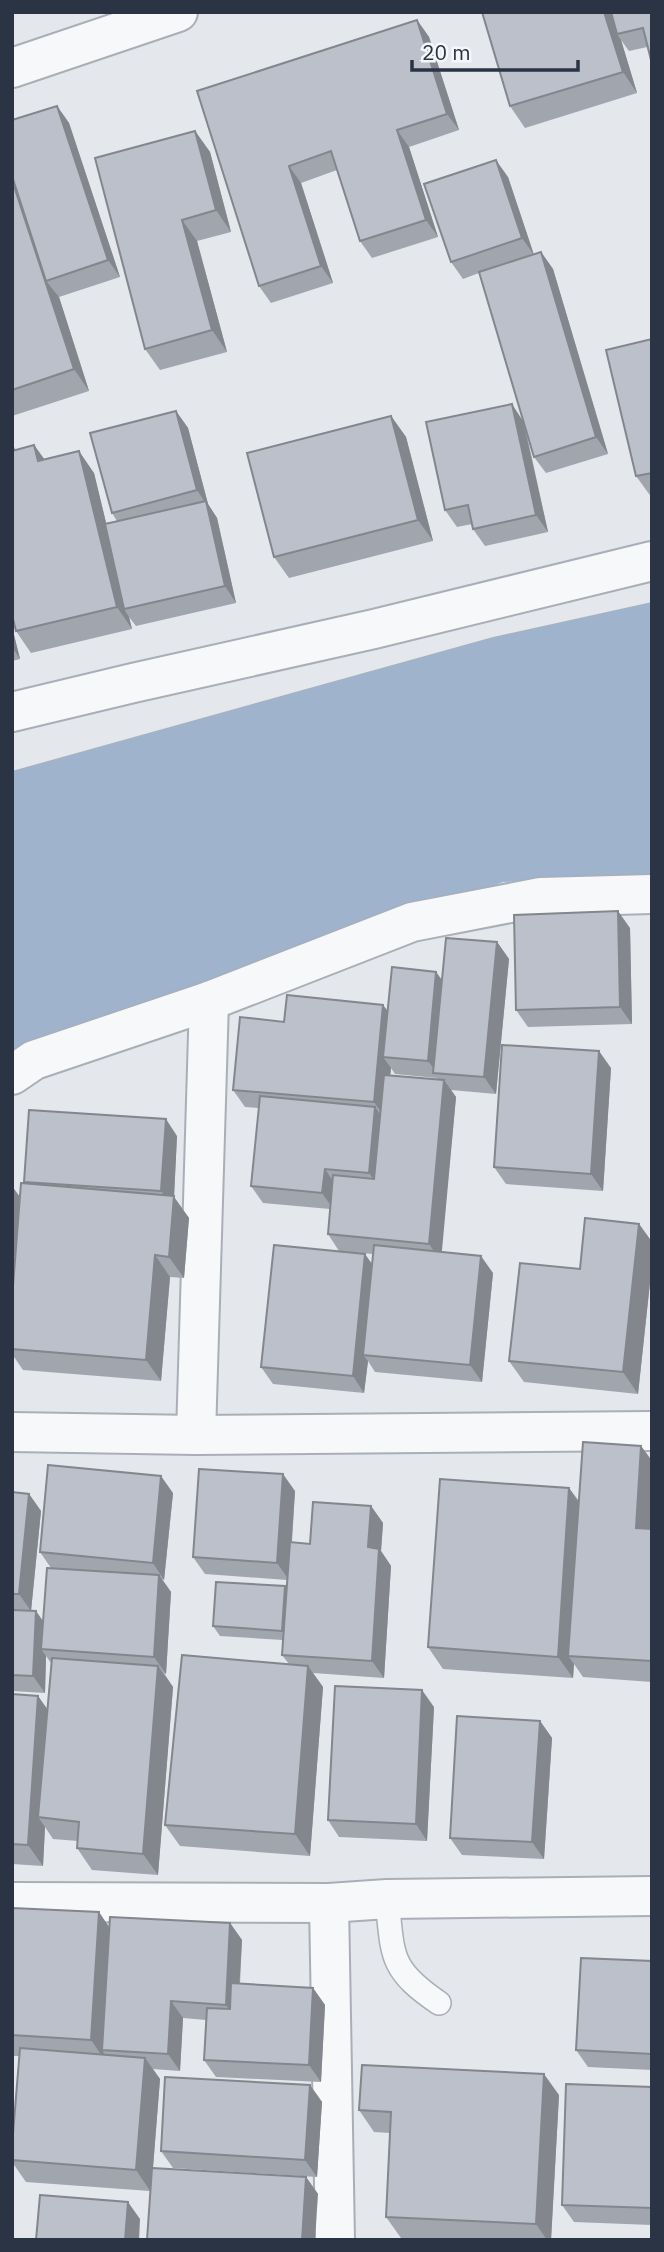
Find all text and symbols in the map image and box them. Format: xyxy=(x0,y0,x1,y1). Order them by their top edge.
scale bar xyxy=(412,28,578,72)
text: 20 m xyxy=(422,38,471,66)

